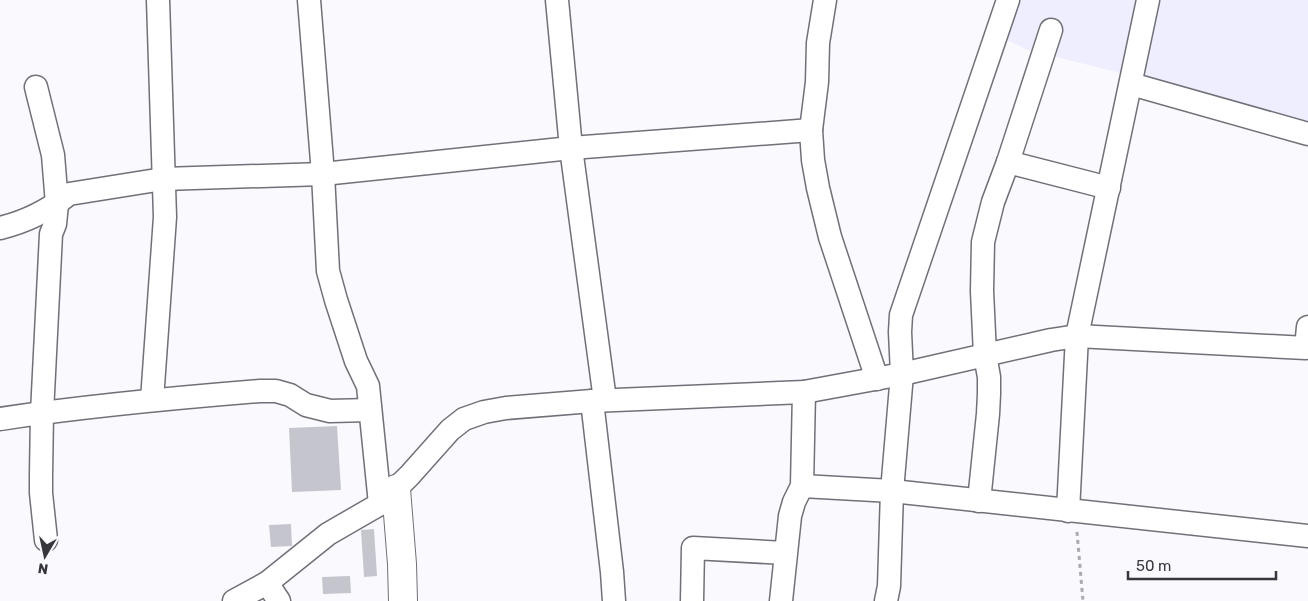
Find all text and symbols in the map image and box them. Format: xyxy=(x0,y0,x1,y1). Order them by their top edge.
north arrow xyxy=(20,531,70,581)
scale bar xyxy=(1128,548,1276,580)
text: 50 m xyxy=(1136,557,1171,575)
text: N xyxy=(37,559,49,578)

